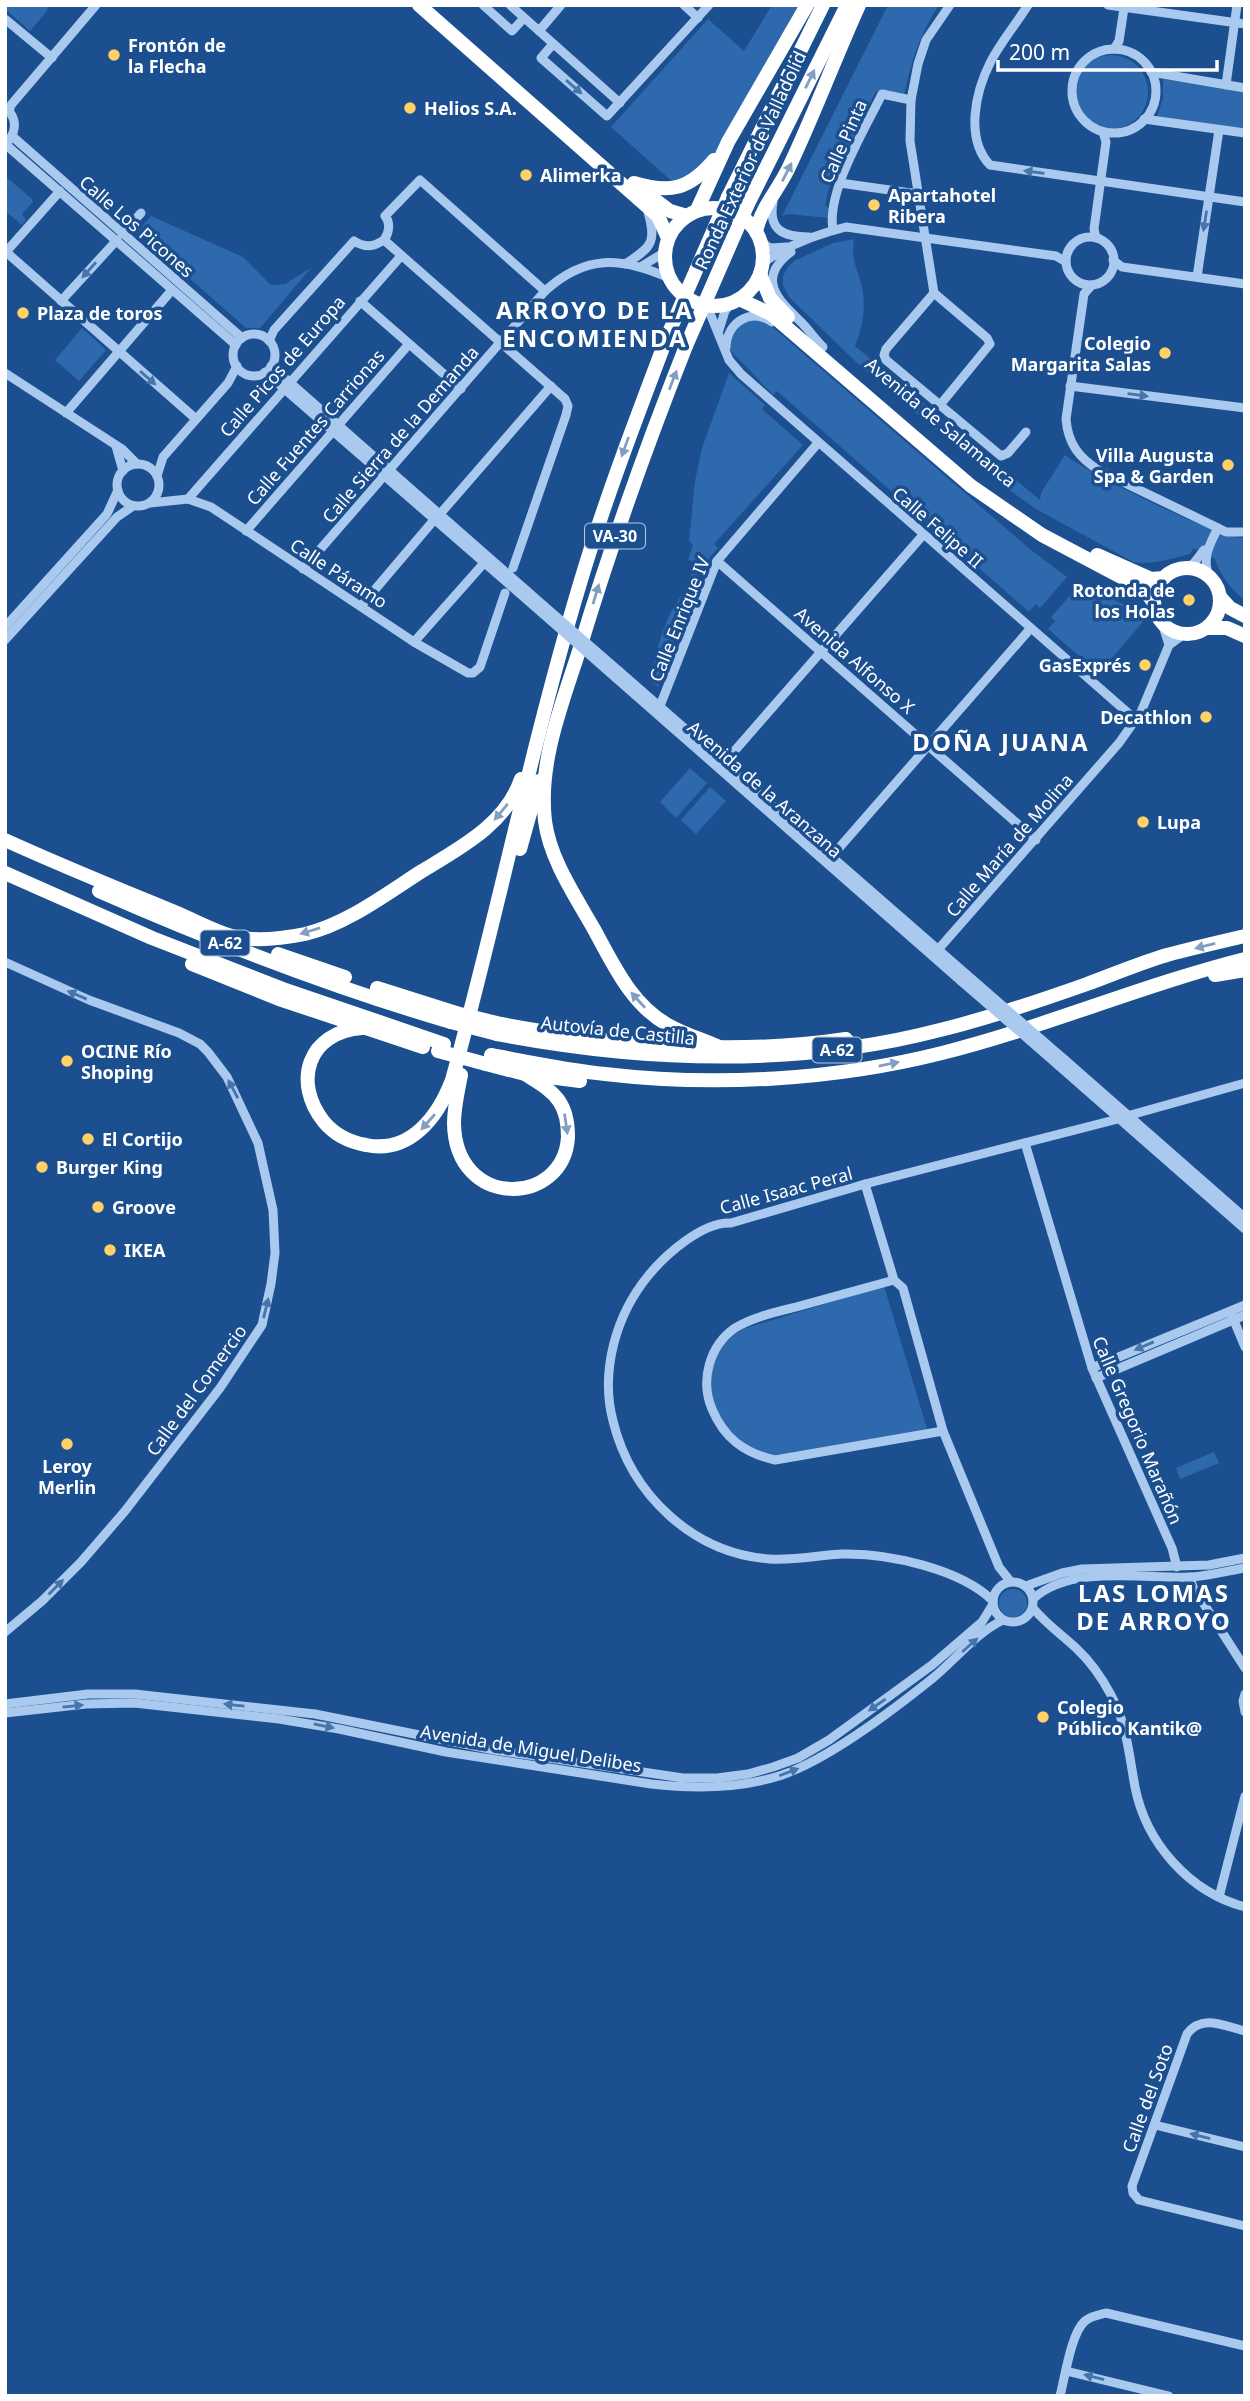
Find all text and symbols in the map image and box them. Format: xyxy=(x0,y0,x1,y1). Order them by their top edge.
scale bar xyxy=(998,28,1217,72)
place label: Frontón de la Flecha xyxy=(128,33,226,78)
text: 200 m xyxy=(1009,38,1070,66)
marker: Frontón de la Flecha xyxy=(106,47,122,63)
street label: Ronda Exterior de Valladolid xyxy=(689,47,811,273)
one-way arrow xyxy=(804,69,815,89)
one-way arrow xyxy=(565,79,583,95)
place label: Helios S.A. xyxy=(424,96,517,120)
street label: Calle Pinta xyxy=(814,96,872,186)
marker: Helios S.A. xyxy=(402,100,418,116)
one-way arrow xyxy=(781,162,792,182)
place label: Alimerka xyxy=(540,163,622,187)
one-way arrow xyxy=(1023,166,1045,177)
marker: Alimerka xyxy=(518,167,534,183)
street label: Calle Los Picones xyxy=(75,170,199,282)
place label: Apartahotel Ribera xyxy=(888,183,996,228)
marker: Apartahotel Ribera xyxy=(866,197,882,213)
one-way arrow xyxy=(1200,211,1211,233)
one-way arrow xyxy=(81,261,97,279)
street label: Calle Picos de Europa xyxy=(214,290,350,442)
district label: ARROYO DE LA ENCOMIENDA xyxy=(496,293,694,354)
place label: Plaza de toros xyxy=(37,301,163,325)
marker: Plaza de toros xyxy=(15,305,31,321)
place label: Colegio Margarita Salas xyxy=(1011,331,1151,376)
street label: Calle Sierra de la Demanda xyxy=(316,340,484,528)
street label: Calle Fuentes Carrionas xyxy=(241,344,389,510)
marker: Colegio Margarita Salas xyxy=(1157,345,1173,361)
street label: Avenida de Salamanca xyxy=(861,352,1021,492)
one-way arrow xyxy=(140,369,157,385)
one-way arrow xyxy=(667,369,678,390)
one-way arrow xyxy=(1127,389,1149,400)
one-way arrow xyxy=(619,437,630,458)
place label: Villa Augusta Spa & Garden xyxy=(1094,443,1214,488)
marker: Villa Augusta Spa & Garden xyxy=(1220,457,1236,473)
street label: Calle Felipe II xyxy=(888,481,988,573)
road number: VA-30 xyxy=(585,524,645,548)
street label: Calle Páramo xyxy=(286,533,392,613)
street label: Calle Enrique IV xyxy=(643,553,715,685)
place label: Rotonda de los Holas xyxy=(1072,578,1175,623)
one-way arrow xyxy=(591,583,602,604)
marker: Rotonda de los Holas xyxy=(1181,592,1197,608)
street label: Avenida Alfonso X xyxy=(790,601,920,719)
place label: GasExprés xyxy=(1039,653,1131,677)
marker: GasExprés xyxy=(1137,657,1153,673)
place label: Decathlon xyxy=(1100,705,1192,729)
marker: Decathlon xyxy=(1198,709,1214,725)
street label: Avenida de la Aranzana xyxy=(683,715,847,863)
district label: DOÑA JUANA xyxy=(912,725,1090,758)
street label: Calle María de Molina xyxy=(940,768,1078,922)
one-way arrow xyxy=(494,803,509,820)
place label: Lupa xyxy=(1157,810,1201,834)
marker: Lupa xyxy=(1135,814,1151,830)
one-way arrow xyxy=(299,927,320,937)
road number: A-62 xyxy=(201,931,250,956)
one-way arrow xyxy=(1194,941,1216,952)
one-way arrow xyxy=(67,989,88,1000)
one-way arrow xyxy=(631,991,647,1008)
street label: Autovía de Castilla xyxy=(540,1010,696,1050)
road number: A-62 xyxy=(812,1038,862,1062)
place label: OCINE Río Shoping xyxy=(81,1039,172,1084)
marker: OCINE Río Shoping xyxy=(59,1053,75,1069)
one-way arrow xyxy=(878,1058,900,1069)
one-way arrow xyxy=(227,1079,239,1099)
one-way arrow xyxy=(420,1113,436,1131)
one-way arrow xyxy=(561,1113,572,1135)
place label: El Cortijo xyxy=(102,1127,183,1151)
marker: El Cortijo xyxy=(80,1131,96,1147)
place label: Burger King xyxy=(56,1155,163,1179)
marker: Burger King xyxy=(34,1159,50,1175)
street label: Calle Isaac Peral xyxy=(717,1161,855,1219)
place label: Groove xyxy=(112,1195,176,1219)
marker: Groove xyxy=(90,1199,106,1215)
place label: IKEA xyxy=(124,1238,166,1262)
marker: IKEA xyxy=(102,1242,118,1258)
one-way arrow xyxy=(261,1297,272,1319)
street label: Calle del Comercio xyxy=(140,1320,252,1460)
street label: Calle Gregorio Marañón xyxy=(1087,1332,1189,1528)
one-way arrow xyxy=(1133,1341,1154,1352)
marker: Leroy Merlin xyxy=(59,1436,75,1452)
place label: Leroy Merlin xyxy=(38,1454,96,1499)
district label: LAS LOMAS DE ARROYO xyxy=(1076,1576,1232,1637)
one-way arrow xyxy=(47,1579,64,1595)
one-way arrow xyxy=(961,1637,979,1653)
place label: Colegio Público Kantik@ xyxy=(1057,1695,1202,1740)
one-way arrow xyxy=(868,1698,886,1712)
one-way arrow xyxy=(222,1699,244,1710)
one-way arrow xyxy=(62,1700,84,1711)
marker: Colegio Público Kantik@ xyxy=(1035,1709,1051,1725)
street label: Avenida de Miguel Delibes xyxy=(419,1719,643,1777)
one-way arrow xyxy=(313,1721,335,1732)
one-way arrow xyxy=(778,1766,799,1777)
street label: Calle del Soto xyxy=(1116,2040,1178,2156)
one-way arrow xyxy=(1189,2130,1211,2141)
one-way arrow xyxy=(1083,2372,1105,2383)

